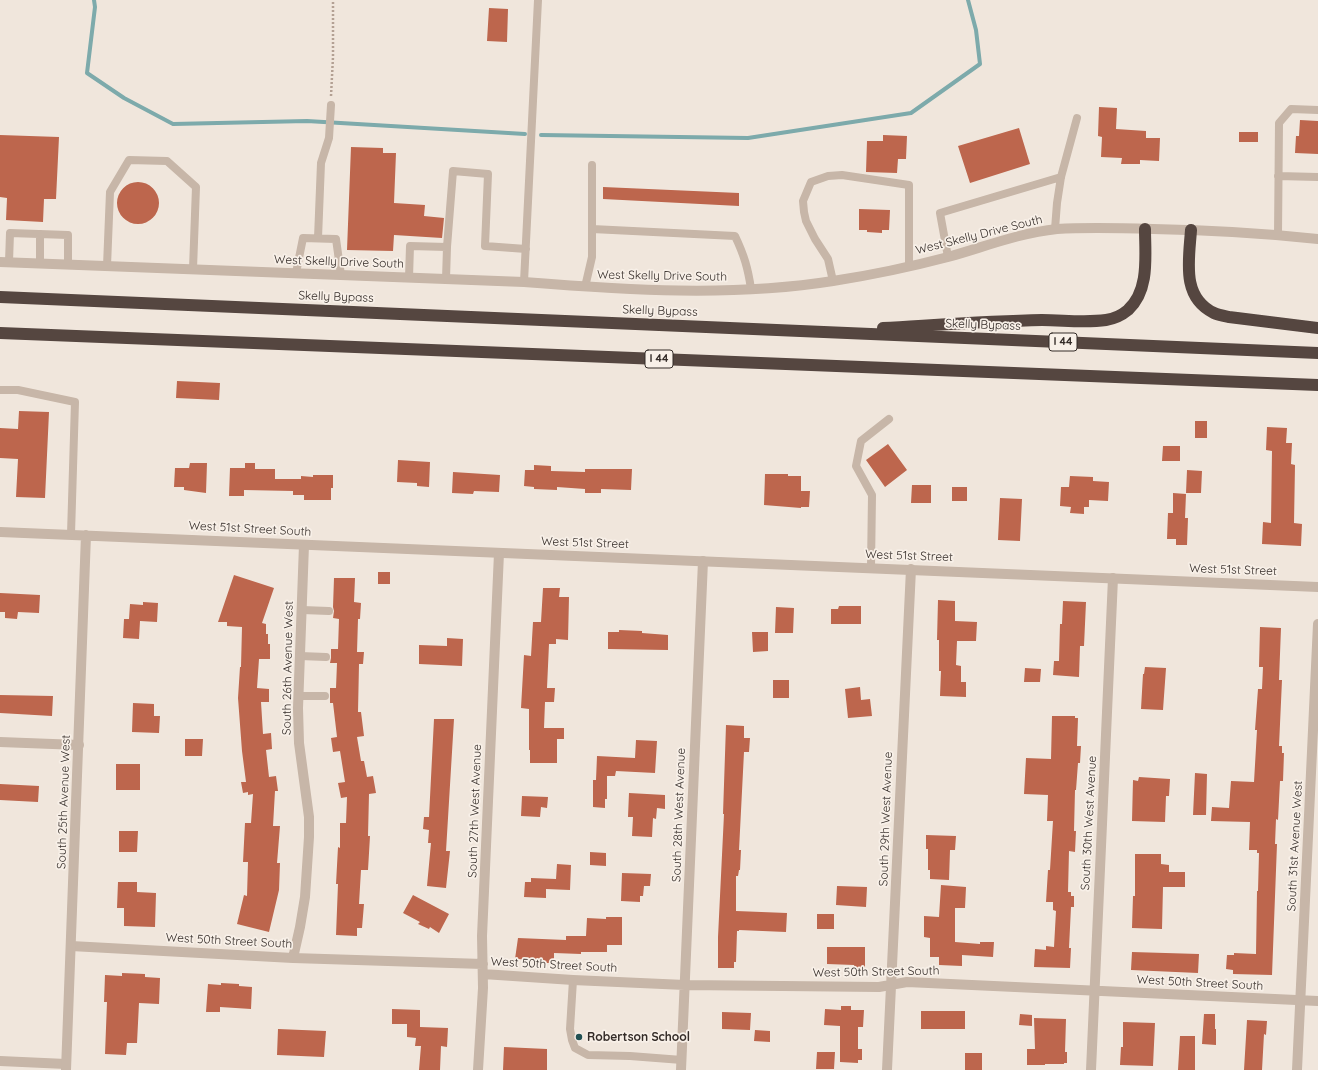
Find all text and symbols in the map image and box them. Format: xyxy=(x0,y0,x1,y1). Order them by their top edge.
street label: West Skelly Drive South xyxy=(914,212,1044,258)
street label: West Skelly Drive South xyxy=(274,253,404,271)
street label: West Skelly Drive South xyxy=(597,268,727,284)
street label: Skelly Bypass xyxy=(298,288,374,306)
street label: Skelly Bypass xyxy=(622,302,698,320)
street label: Skelly Bypass xyxy=(945,316,1021,334)
road number: I 44 xyxy=(1049,333,1077,351)
road number: I 44 xyxy=(645,350,673,368)
street label: West 51st Street South xyxy=(188,519,312,539)
street label: West 51st Street xyxy=(541,534,629,552)
street label: West 51st Street xyxy=(865,547,953,565)
street label: West 51st Street xyxy=(1189,561,1277,579)
street label: South 26th Avenue West xyxy=(280,601,296,735)
street label: South 25th Avenue West xyxy=(54,735,74,869)
street label: South 27th West Avenue xyxy=(465,744,485,878)
street label: South 28th West Avenue xyxy=(669,748,689,882)
street label: South 29th West Avenue xyxy=(876,751,896,887)
street label: South 30th West Avenue xyxy=(1078,755,1100,891)
street label: South 31st Avenue West xyxy=(1284,780,1306,912)
street label: West 50th Street South xyxy=(165,930,293,952)
street label: West 50th Street South xyxy=(490,954,618,976)
street label: West 50th Street South xyxy=(812,964,940,980)
street label: West 50th Street South xyxy=(1136,972,1264,994)
place label: Robertson School xyxy=(587,1030,690,1044)
marker: Robertson School xyxy=(574,1032,584,1042)

